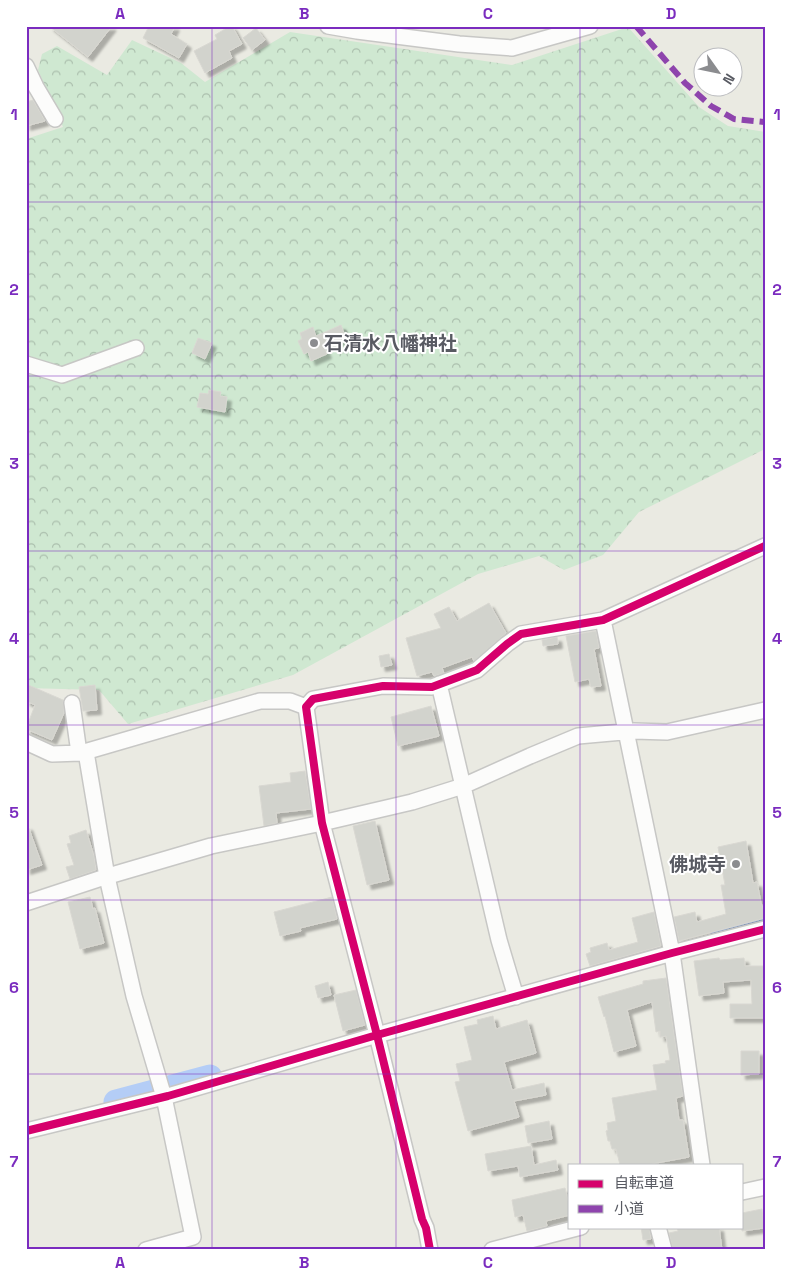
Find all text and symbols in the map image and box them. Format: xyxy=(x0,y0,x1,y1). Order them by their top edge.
text: A xyxy=(115,3,125,24)
text: B xyxy=(299,3,309,24)
text: C xyxy=(483,3,493,24)
text: D xyxy=(666,3,676,24)
north arrow xyxy=(694,48,744,98)
text: N xyxy=(719,70,739,88)
text: 1 xyxy=(10,104,18,125)
text: 1 xyxy=(773,104,781,125)
text: 2 xyxy=(9,279,19,300)
text: 2 xyxy=(772,279,782,300)
place label: 石清水八幡神社 xyxy=(324,331,457,356)
marker: 石清水八幡神社 xyxy=(308,337,320,349)
text: 3 xyxy=(9,453,19,474)
text: 3 xyxy=(772,453,782,474)
text: 4 xyxy=(9,628,19,649)
text: 4 xyxy=(772,628,782,649)
text: 5 xyxy=(9,802,19,823)
text: 5 xyxy=(772,802,782,823)
place label: 佛城寺 xyxy=(669,852,726,877)
marker: 佛城寺 xyxy=(730,858,742,870)
text: 6 xyxy=(9,977,19,998)
text: 6 xyxy=(772,977,782,998)
text: 7 xyxy=(10,1151,19,1172)
text: 7 xyxy=(773,1151,782,1172)
legend xyxy=(568,1164,744,1228)
text: 自転車道 xyxy=(614,1173,674,1192)
text: 小道 xyxy=(614,1199,644,1218)
text: A xyxy=(115,1252,125,1273)
text: B xyxy=(299,1252,309,1273)
text: C xyxy=(483,1252,493,1273)
text: D xyxy=(666,1252,676,1273)

